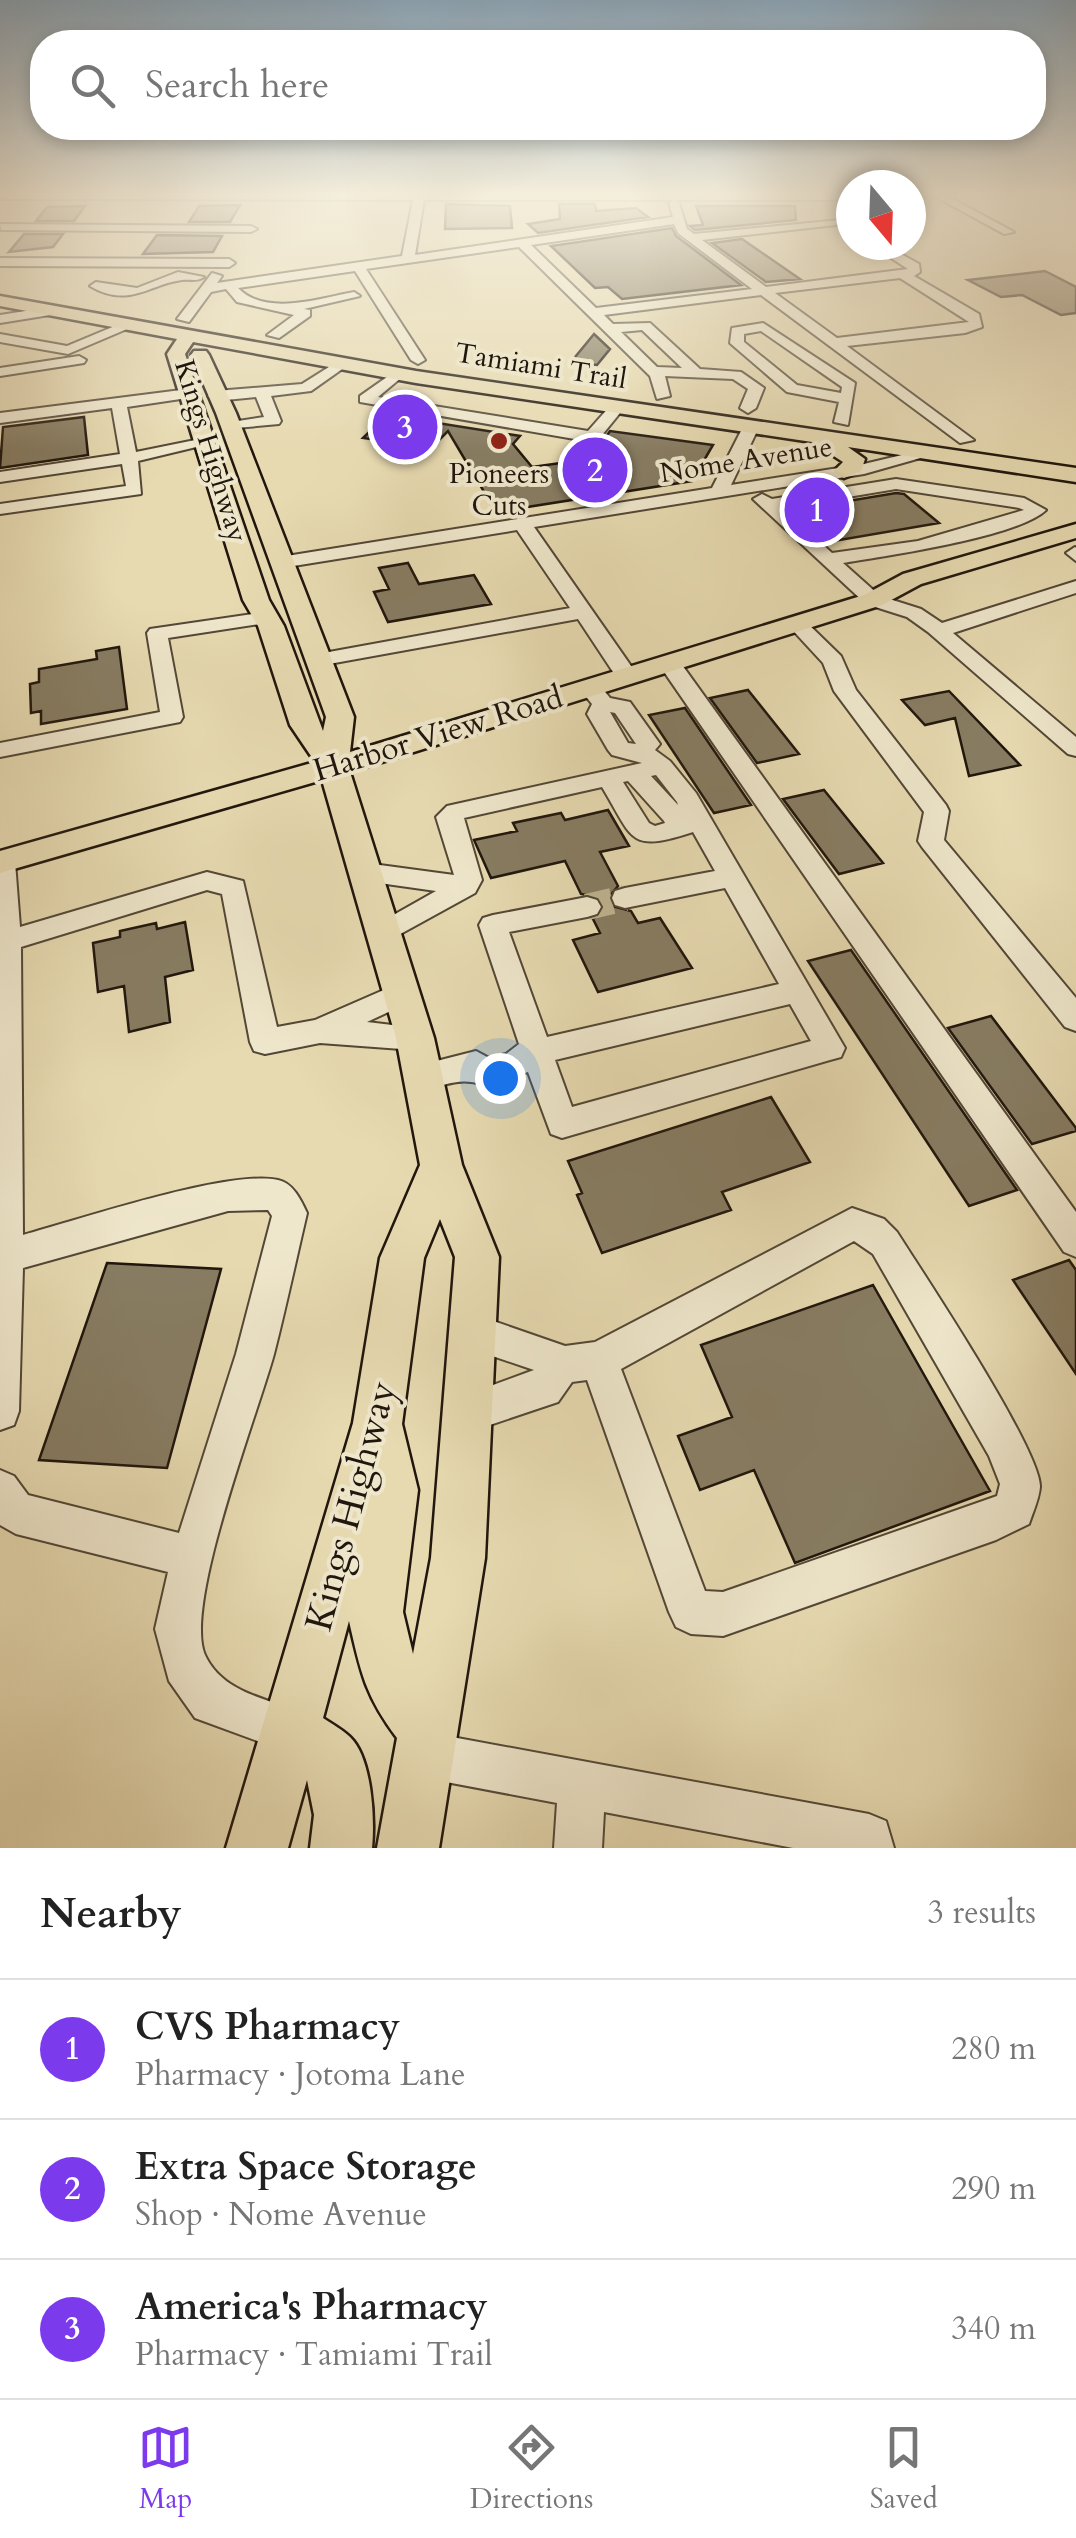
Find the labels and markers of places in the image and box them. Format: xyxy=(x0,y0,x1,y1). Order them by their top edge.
pin: 3 xyxy=(372,390,438,464)
marker: Pioneers Cuts xyxy=(488,430,510,452)
pin: 2 xyxy=(562,432,628,508)
place label: Pioneers Cuts xyxy=(449,455,549,525)
pin: 1 xyxy=(784,472,850,548)

